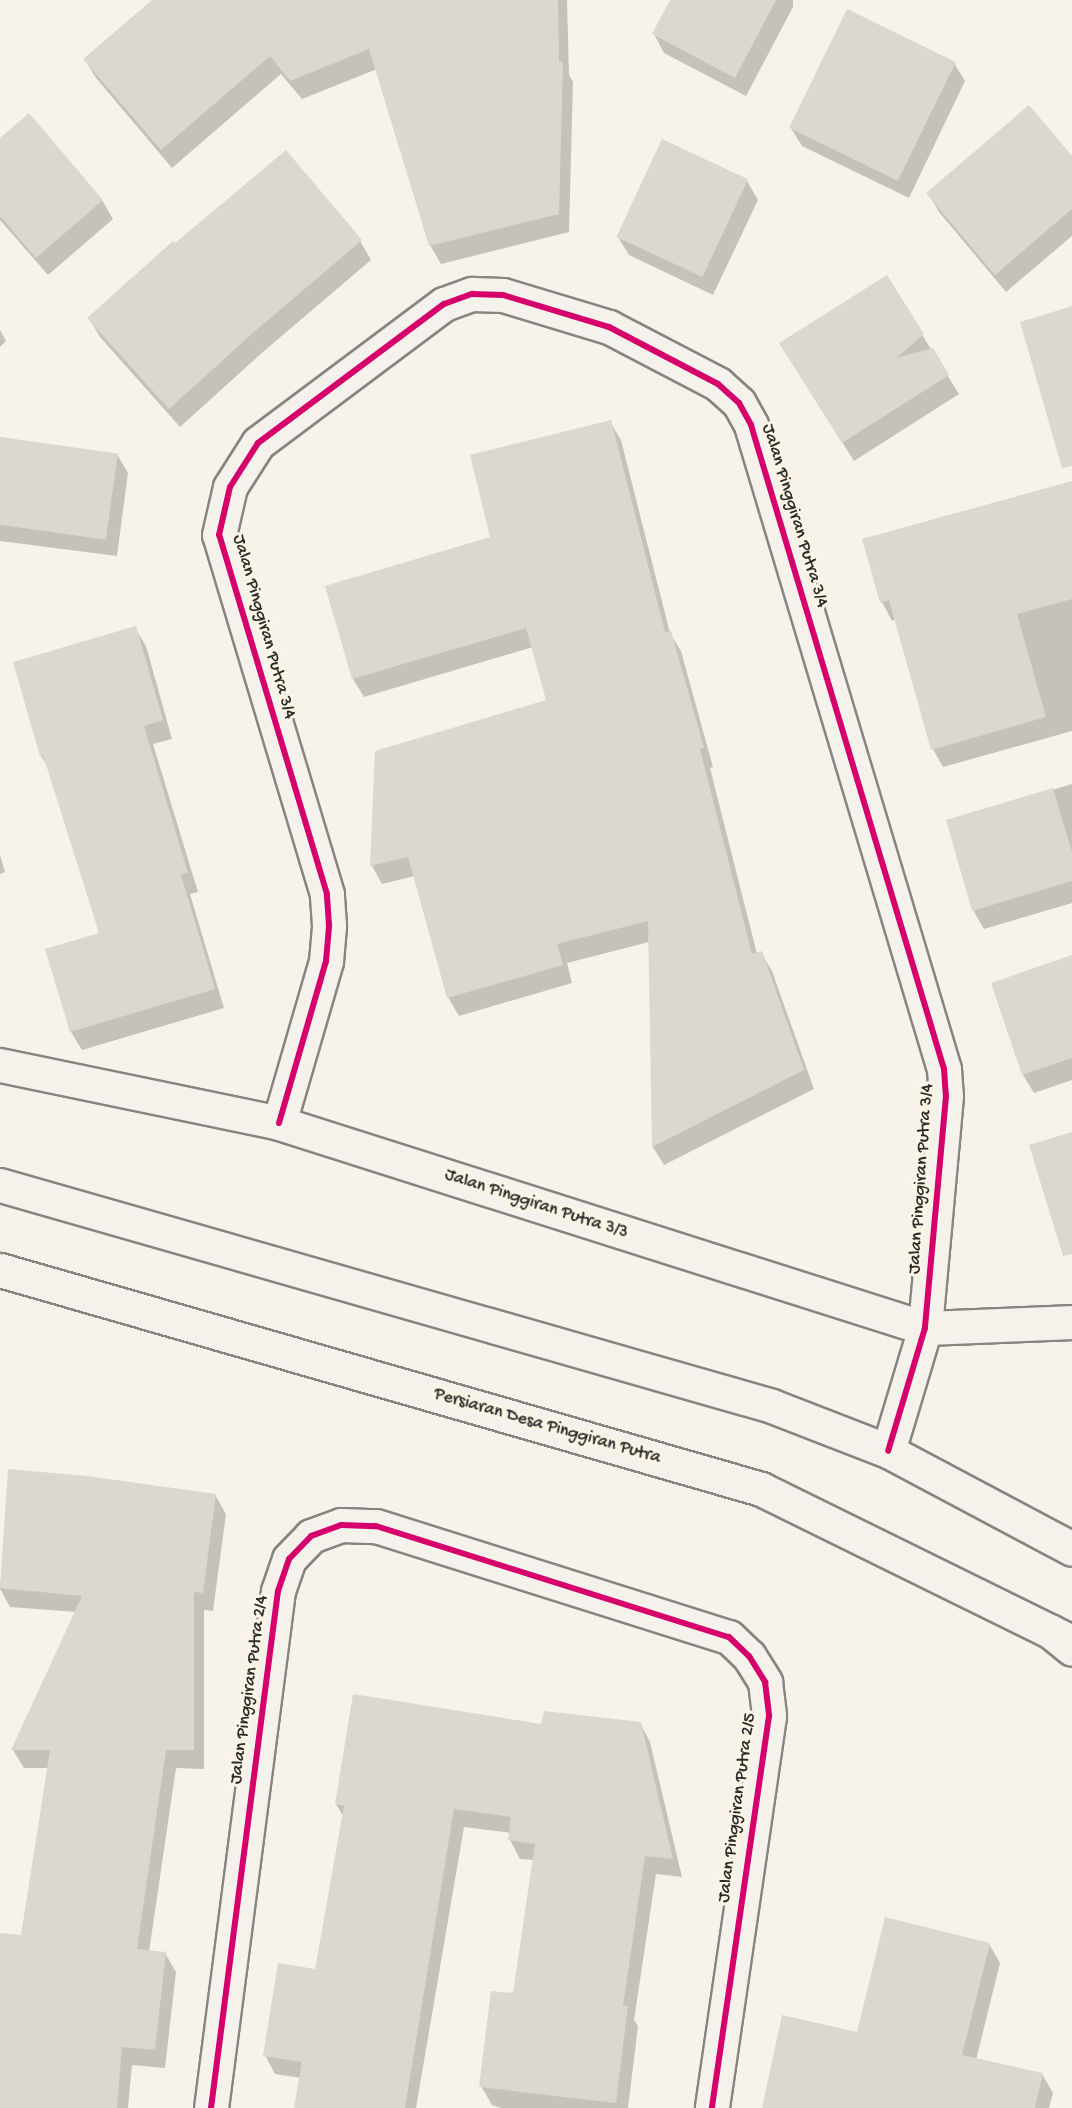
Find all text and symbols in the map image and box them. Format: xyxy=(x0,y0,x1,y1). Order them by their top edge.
street label: Jalan Pinggiran Putra 3/4 xyxy=(756,422,832,610)
street label: Jalan Pinggiran Putra 3/4 xyxy=(226,532,300,722)
street label: Jalan Pinggiran Putra 3/4 xyxy=(905,1083,939,1275)
street label: Jalan Pinggiran Putra 3/3 xyxy=(442,1165,630,1245)
street label: Persiaran Desa Pinggiran Putra xyxy=(431,1384,663,1470)
street label: Jalan Pinggiran Putra 2/4 xyxy=(226,1594,274,1786)
street label: Jalan Pinggiran Putra 2/5 xyxy=(714,1712,762,1904)

